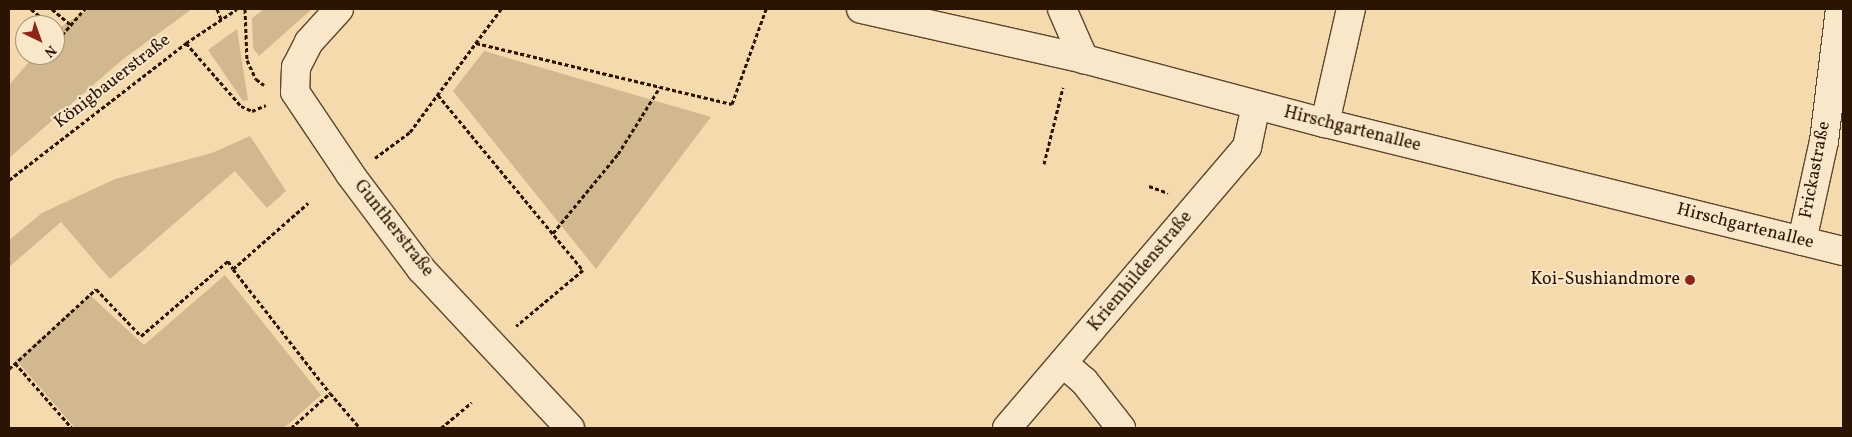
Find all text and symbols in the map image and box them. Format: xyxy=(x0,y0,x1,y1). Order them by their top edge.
north arrow xyxy=(15,15,65,65)
street label: Königbauerstraße xyxy=(51,30,175,134)
text: N xyxy=(40,40,60,61)
street label: Hirschgartenallee xyxy=(1281,103,1423,157)
street label: Frickastraße xyxy=(1796,119,1836,221)
street label: Guntherstraße xyxy=(348,176,438,282)
street label: Hirschgartenallee xyxy=(1674,200,1816,254)
street label: Kriemhildenstraße xyxy=(1084,207,1198,337)
place label: Koi-Sushiandmore xyxy=(1531,269,1680,291)
marker: Koi-Sushiandmore xyxy=(1684,274,1696,286)

